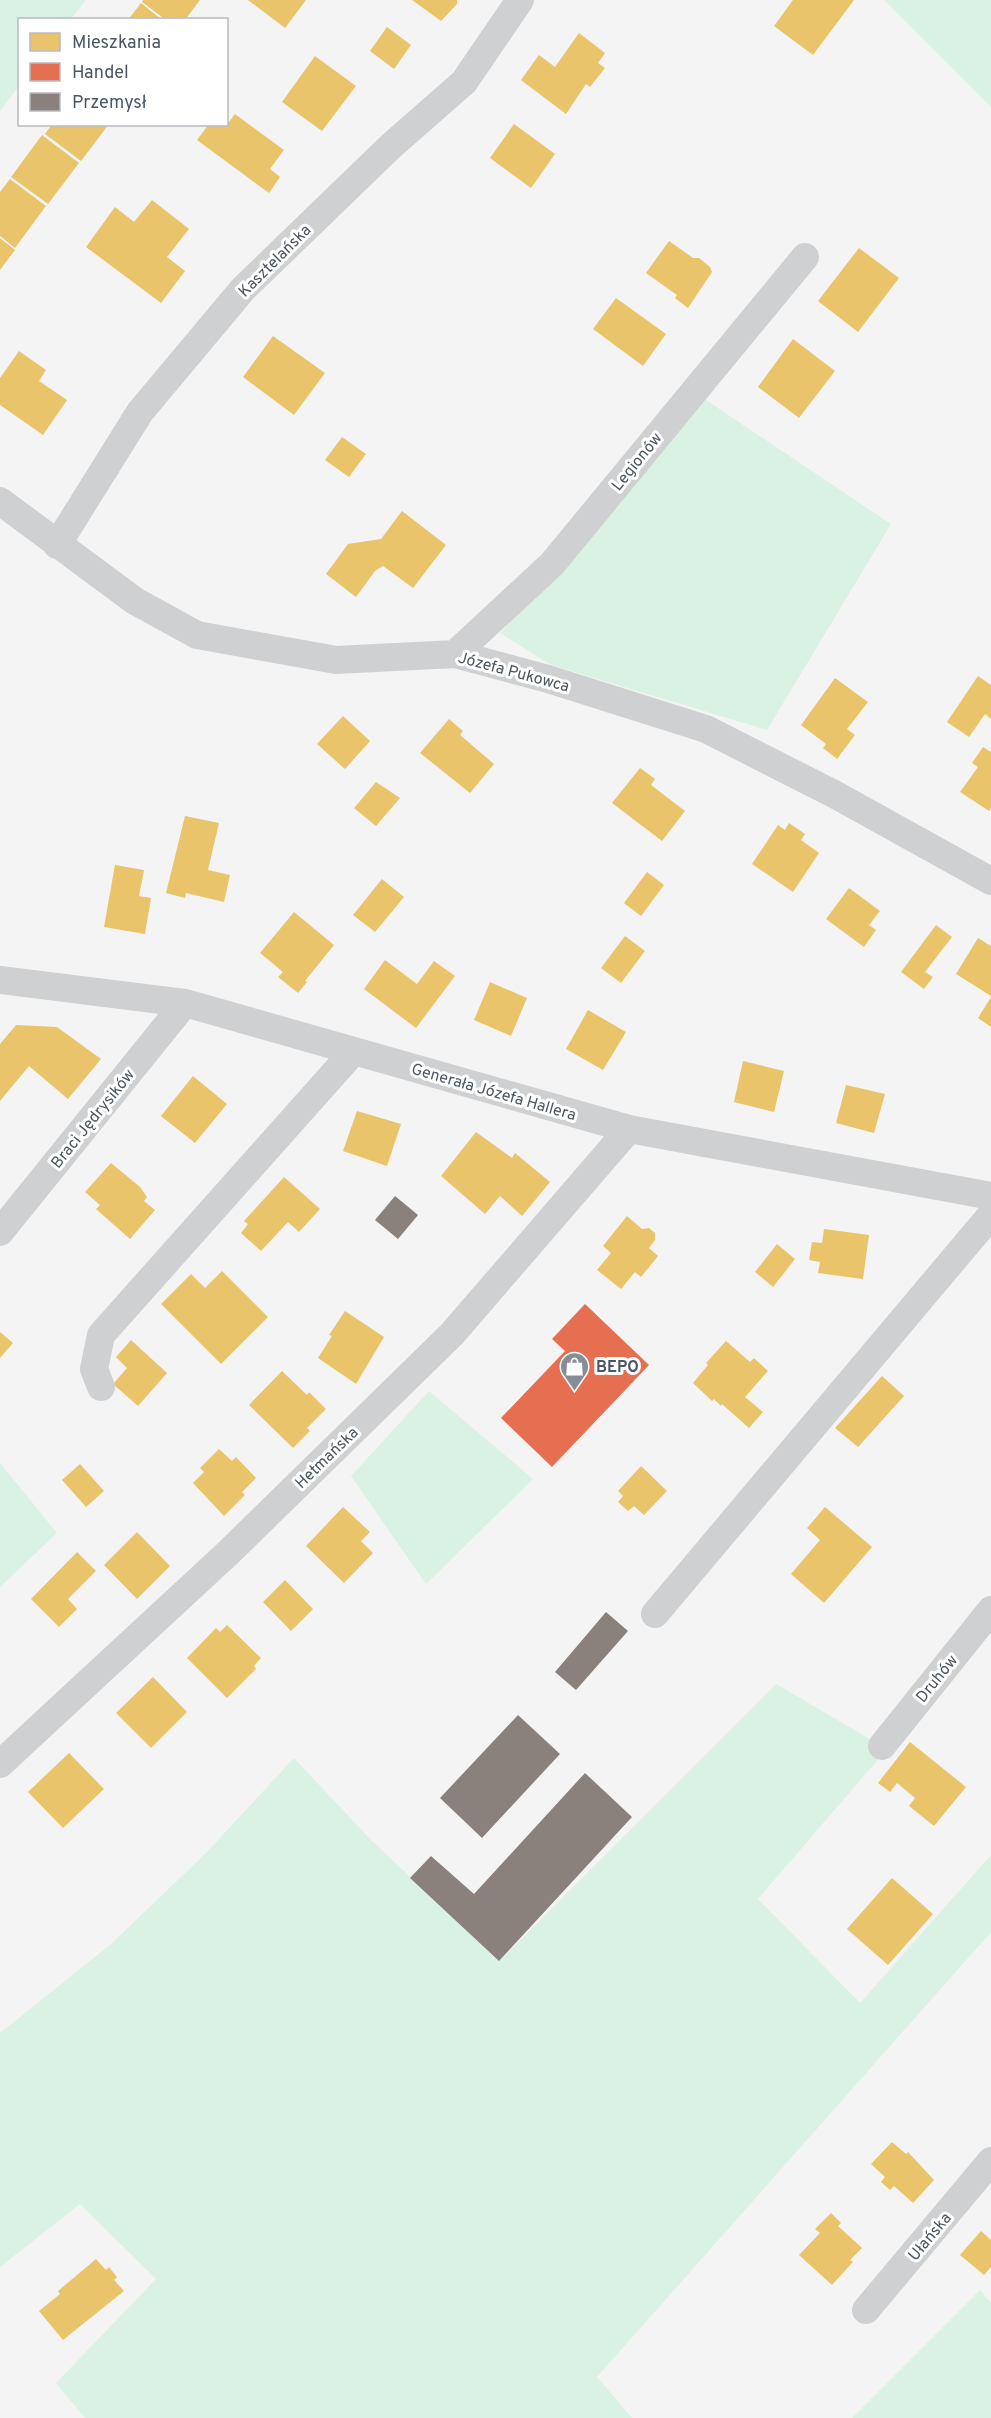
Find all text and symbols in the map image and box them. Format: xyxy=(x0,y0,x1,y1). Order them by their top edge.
legend xyxy=(18,18,228,126)
text: Mieszkania xyxy=(72,32,161,55)
text: Handel xyxy=(72,62,129,85)
text: Przemysł xyxy=(72,92,147,115)
street label: Kasztelańska xyxy=(235,221,316,302)
street label: Legionów xyxy=(608,429,667,496)
street label: Józefa Pukowca xyxy=(456,648,571,697)
street label: Generała Józefa Hallera xyxy=(409,1060,578,1126)
street label: Braci Jędrysików xyxy=(47,1066,140,1173)
shop icon: BEPO xyxy=(559,1350,591,1392)
place label: BEPO xyxy=(596,1358,639,1378)
street label: Hetmańska xyxy=(292,1423,363,1494)
street label: Druhów xyxy=(912,1651,963,1707)
street label: Ułańska xyxy=(905,2209,956,2266)

